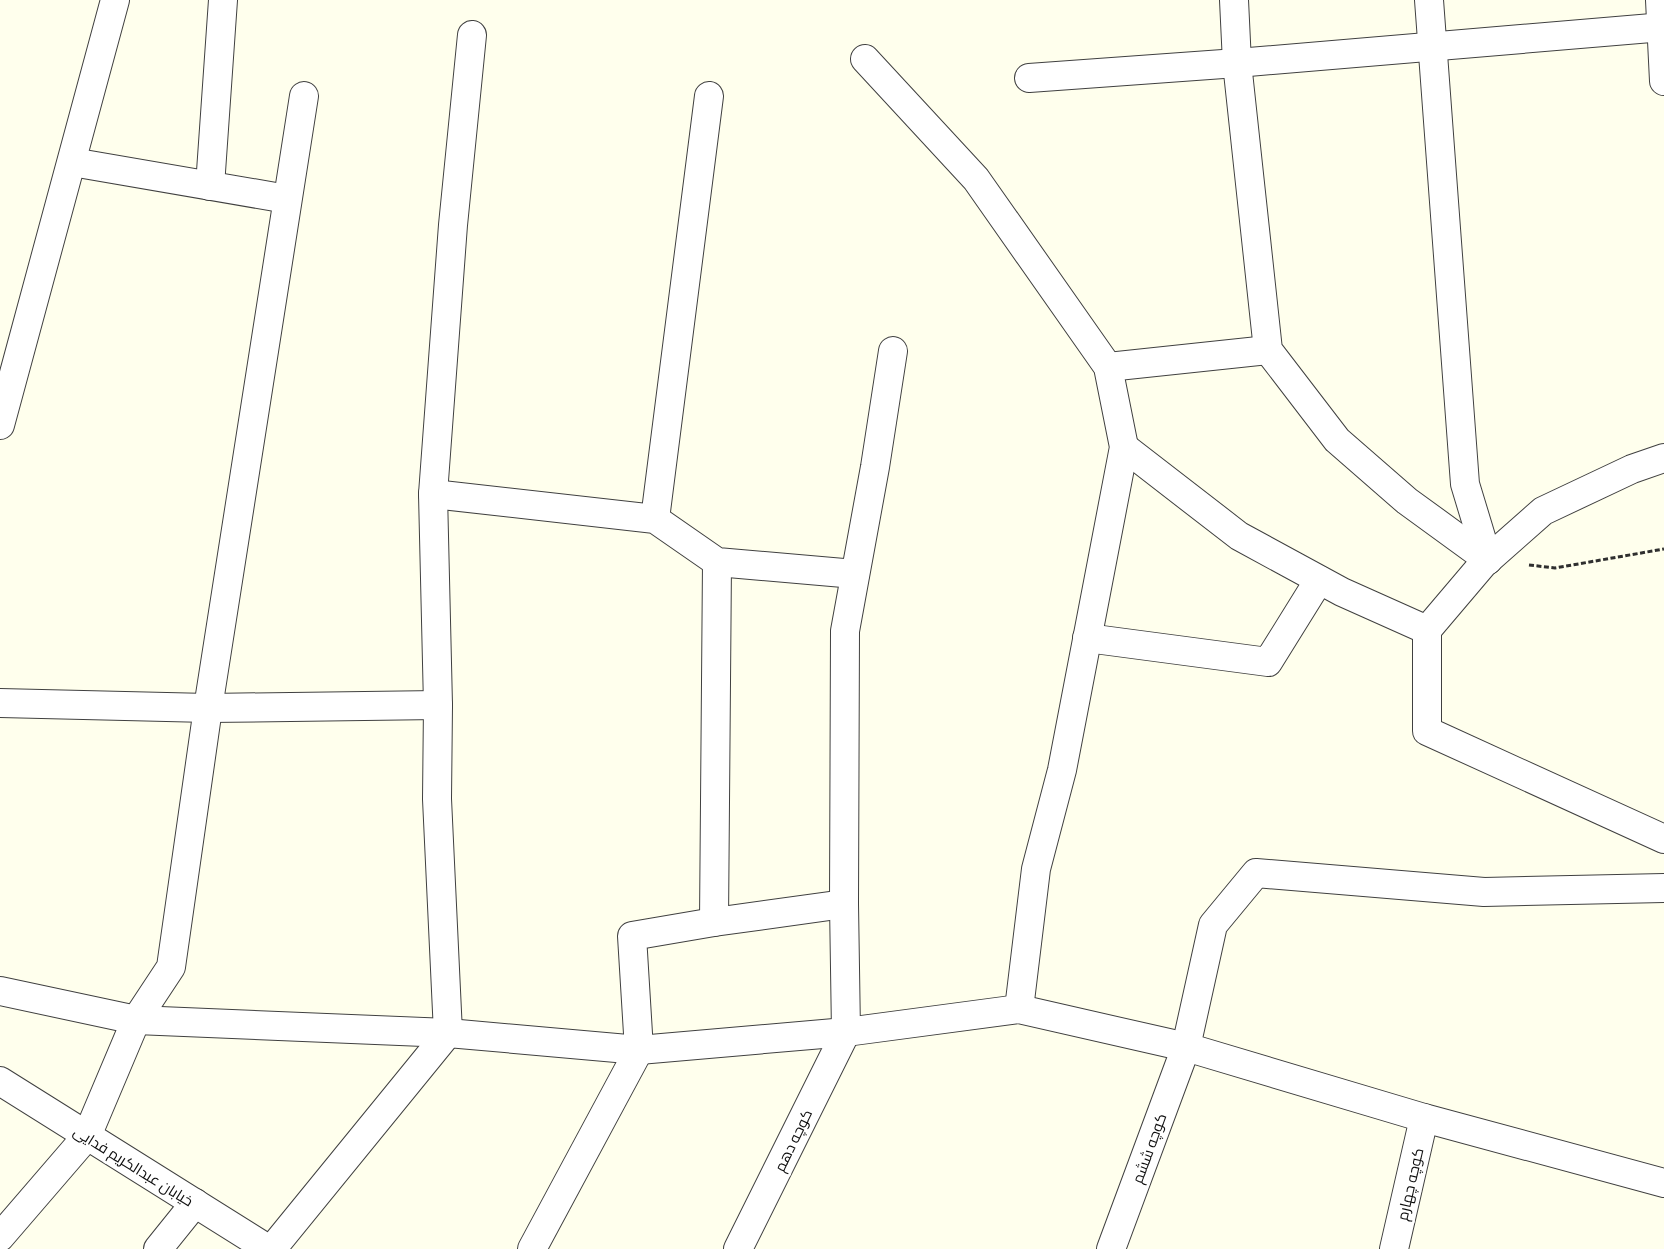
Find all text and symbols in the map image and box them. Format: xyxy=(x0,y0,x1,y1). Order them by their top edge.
street label: کوچه دهم xyxy=(767,1105,817,1175)
street label: کوچه ششم xyxy=(1125,1110,1171,1186)
street label: خیابان عبدالکریم فدایی xyxy=(69,1119,199,1211)
street label: کوچه چهارم xyxy=(1389,1145,1429,1223)

